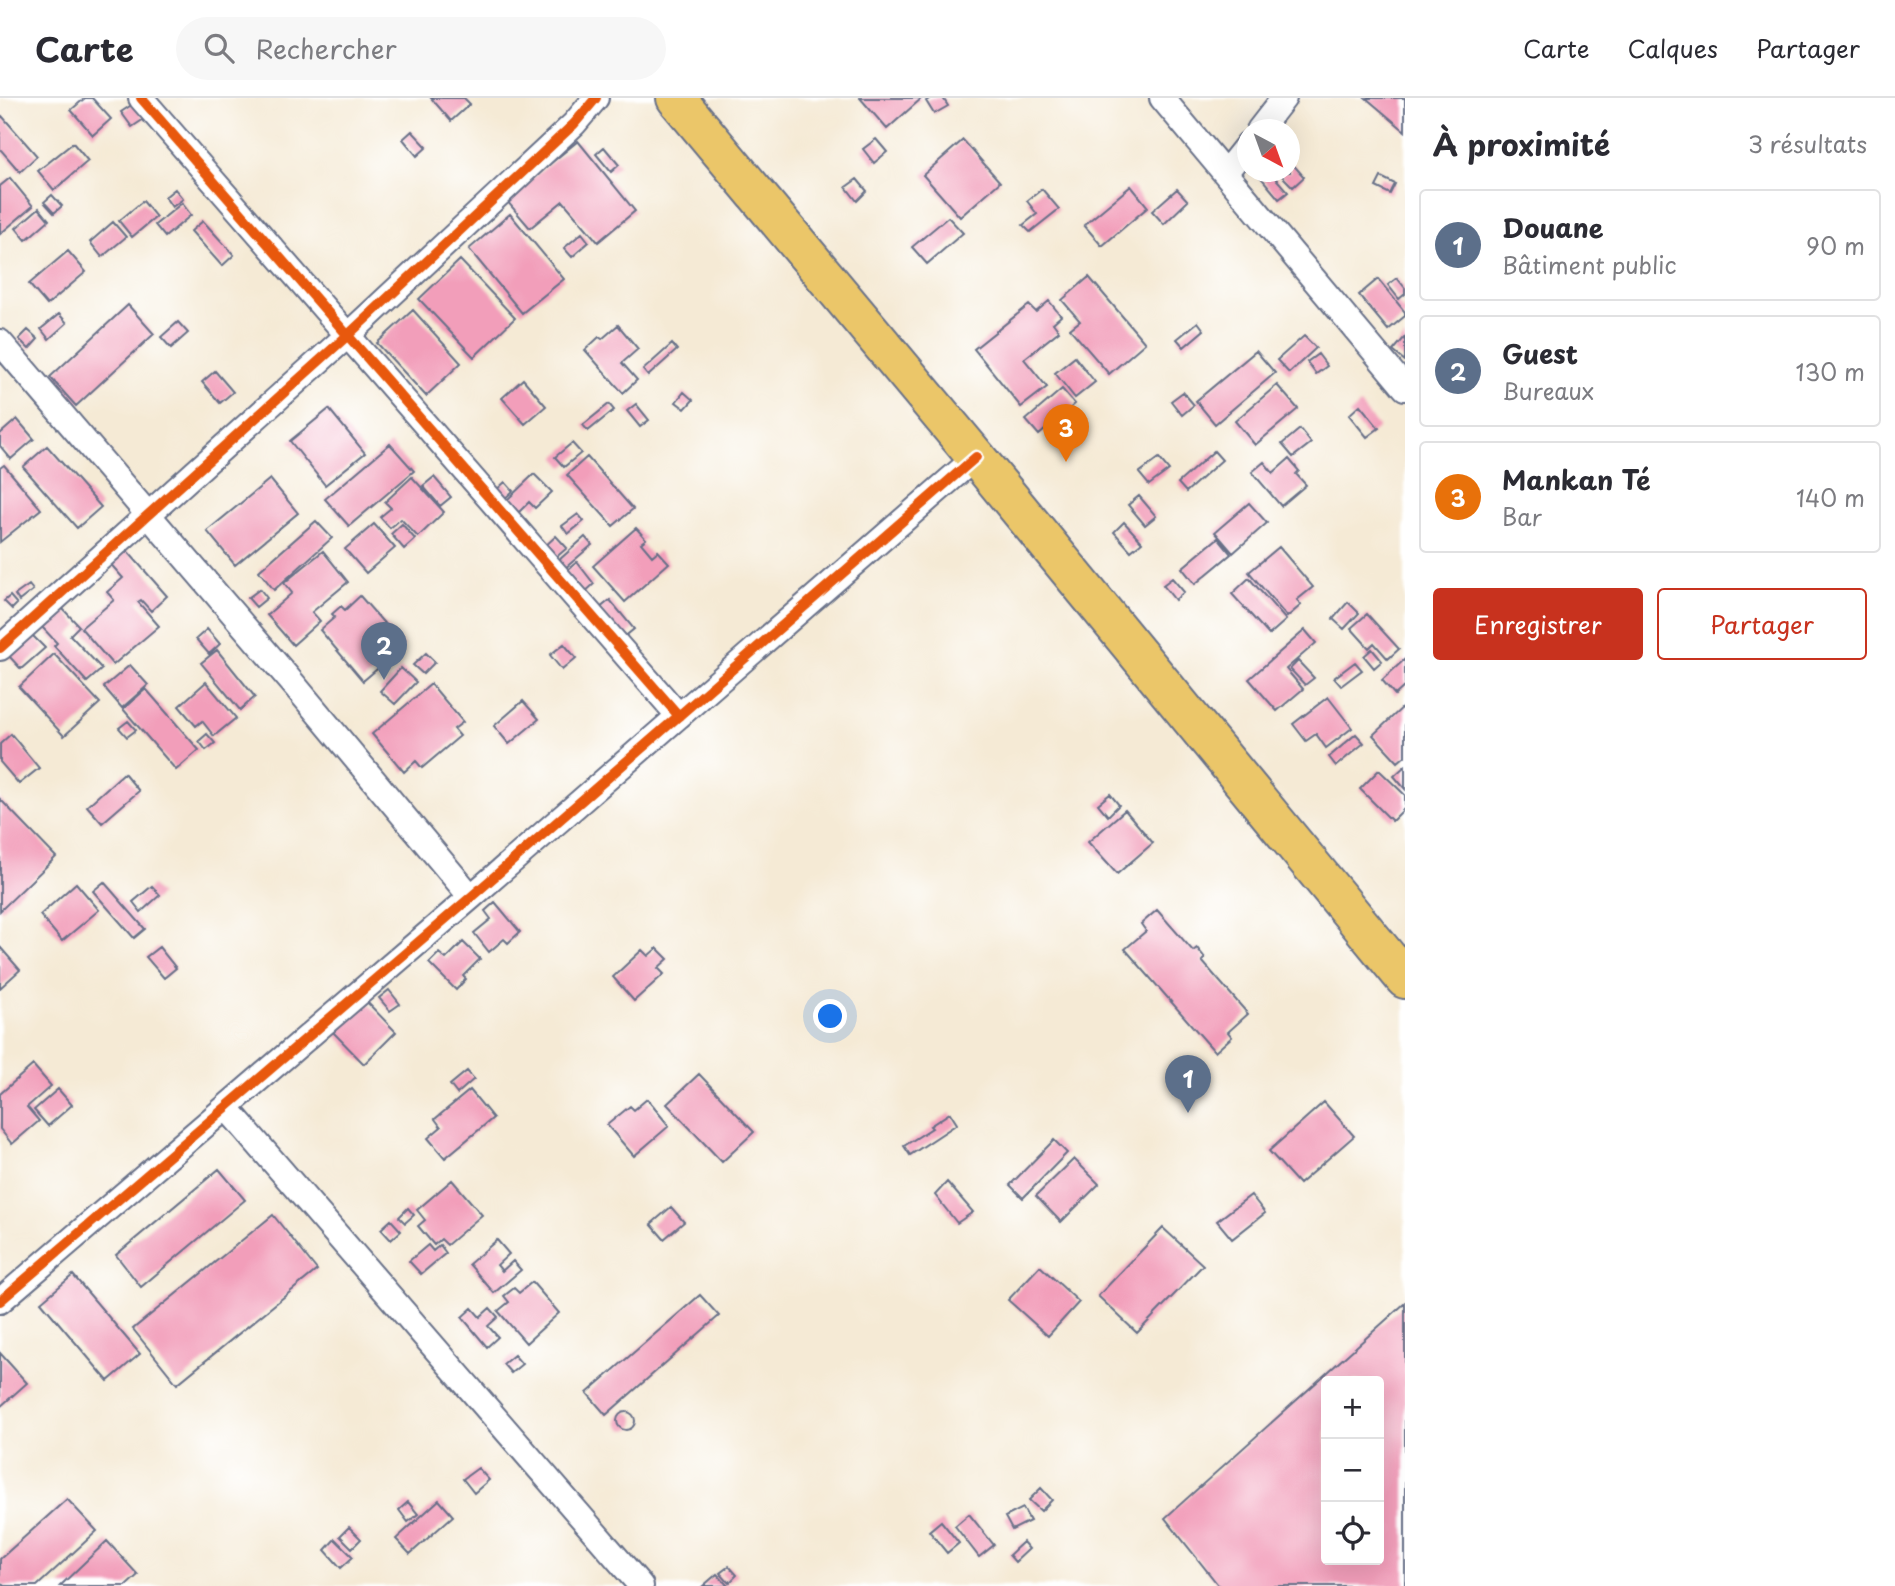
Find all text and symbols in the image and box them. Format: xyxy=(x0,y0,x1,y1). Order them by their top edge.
search box xyxy=(176,17,666,80)
text: Carte xyxy=(35,23,134,73)
icon: search xyxy=(200,29,238,67)
text: Rechercher xyxy=(256,29,397,68)
text: Carte xyxy=(1523,30,1589,66)
text: Calques xyxy=(1627,30,1718,66)
text: Partager xyxy=(1756,30,1860,66)
north arrow xyxy=(1237,119,1300,182)
text: À proximité xyxy=(1433,121,1610,166)
text: 3 résultats xyxy=(1748,126,1867,161)
text: Douane xyxy=(1502,208,1604,247)
text: 1 xyxy=(1453,228,1464,263)
text: 90 m xyxy=(1806,228,1865,263)
text: Bâtiment public xyxy=(1502,247,1677,282)
text: Guest xyxy=(1502,334,1578,373)
text: 2 xyxy=(1450,354,1466,389)
text: 130 m xyxy=(1795,354,1865,389)
text: Bureaux xyxy=(1502,373,1594,408)
pin: 3 xyxy=(1043,404,1089,462)
text: Mankan Té xyxy=(1502,460,1651,499)
text: 3 xyxy=(1450,480,1466,515)
text: 140 m xyxy=(1796,480,1865,515)
text: Bar xyxy=(1502,499,1542,534)
button: Enregistrer xyxy=(1433,588,1643,660)
button: Partager xyxy=(1657,588,1867,660)
pin: 2 xyxy=(361,622,407,680)
your location xyxy=(813,999,847,1033)
pin: 1 xyxy=(1165,1055,1211,1113)
map controls xyxy=(1321,1376,1384,1565)
button: + xyxy=(1321,1376,1384,1439)
button: − xyxy=(1321,1439,1384,1502)
button: locate xyxy=(1321,1502,1384,1565)

